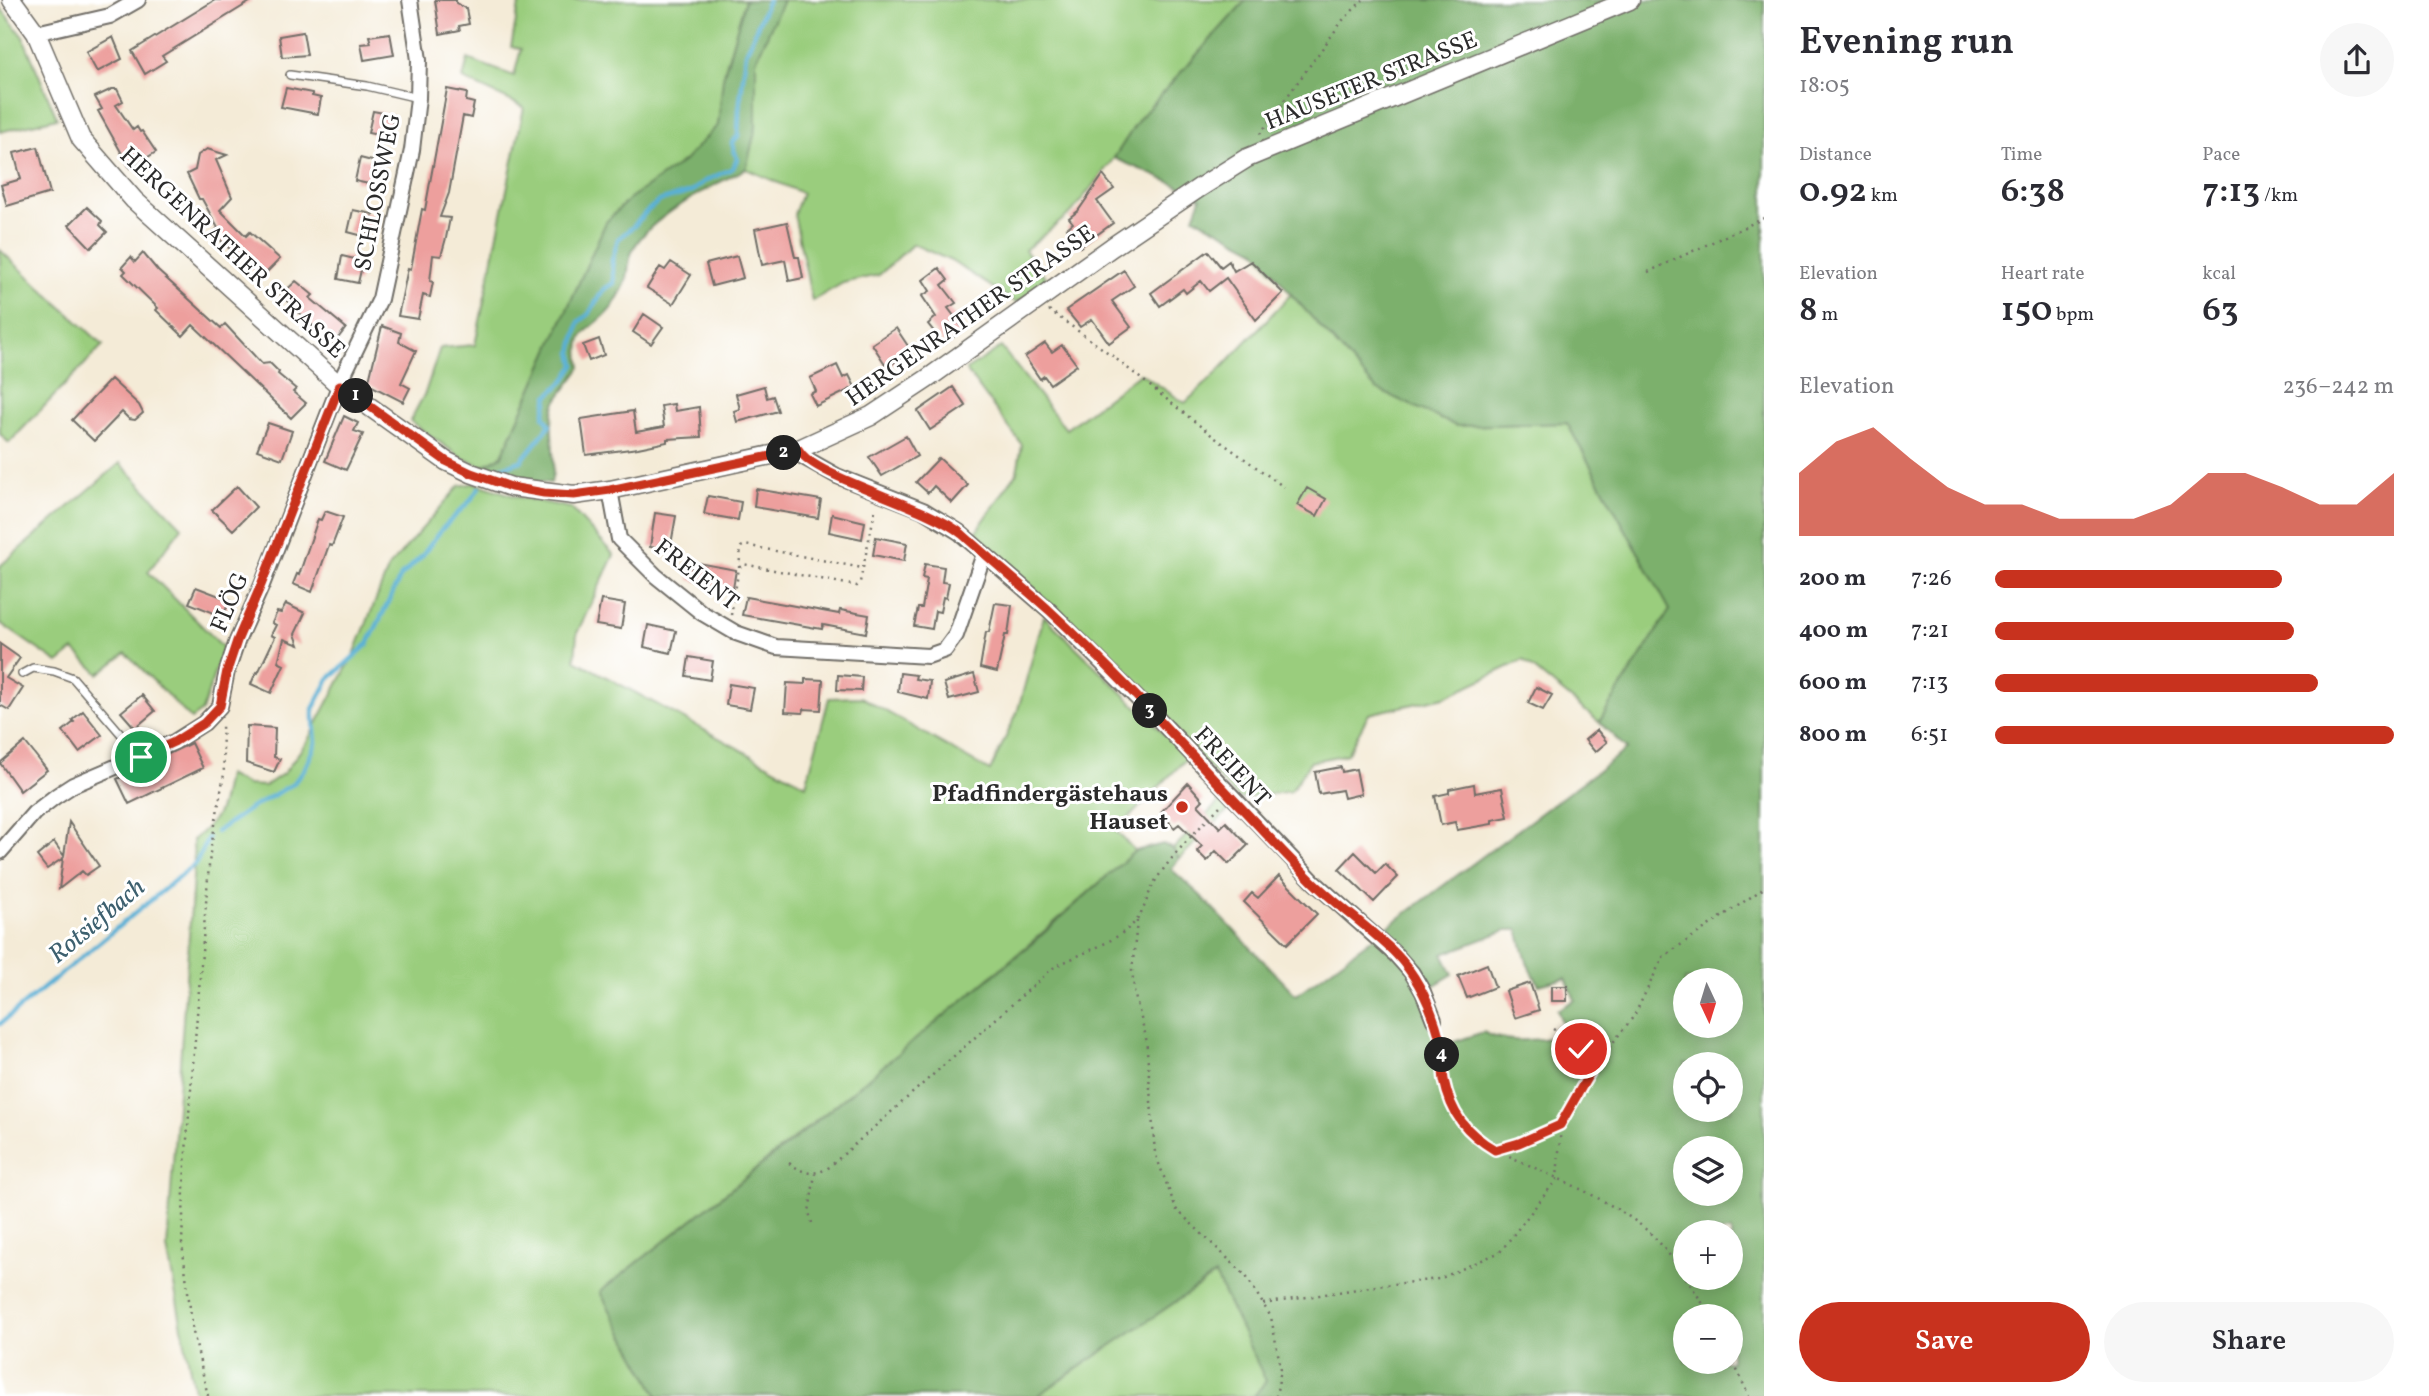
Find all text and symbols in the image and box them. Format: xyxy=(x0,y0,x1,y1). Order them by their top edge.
text: Evening run xyxy=(1799,17,2014,70)
button: share xyxy=(2320,23,2394,97)
street label: HAUSETER STRASSE xyxy=(1260,24,1483,140)
text: 18:05 xyxy=(1799,70,1850,102)
street label: SCHLOSSWEG xyxy=(347,111,411,274)
street label: HERGENRATHER STRASSE xyxy=(111,140,352,367)
text: Distance xyxy=(1799,142,1872,168)
text: Time xyxy=(2001,142,2042,168)
text: Pace xyxy=(2202,142,2240,168)
text: 0.92 xyxy=(1799,168,1867,216)
text: 6:38 xyxy=(2001,168,2065,216)
text: 7:13 xyxy=(2202,168,2260,216)
text: km xyxy=(1867,183,1898,209)
text: /km xyxy=(2260,183,2298,209)
street label: HERGENRATHER STRASSE xyxy=(840,217,1103,416)
text: Elevation xyxy=(1799,261,1878,287)
text: Heart rate xyxy=(2001,261,2085,287)
text: kcal xyxy=(2202,261,2236,287)
text: 8 xyxy=(1799,287,1818,335)
text: 150 xyxy=(2001,287,2052,335)
text: 63 xyxy=(2202,287,2239,335)
text: m xyxy=(1818,302,1838,328)
text: bpm xyxy=(2052,302,2094,328)
text: Elevation xyxy=(1799,371,1895,403)
text: 236–242 m xyxy=(2282,371,2394,403)
pin: 1 xyxy=(338,378,374,414)
text: 1 xyxy=(352,382,359,408)
pin: 2 xyxy=(766,435,802,470)
text: 2 xyxy=(779,439,788,465)
street label: FREIENT xyxy=(646,532,745,619)
text: 200 m xyxy=(1799,563,1866,595)
text: 7:26 xyxy=(1911,563,1952,595)
street label: FLÖG xyxy=(203,568,259,638)
text: 400 m xyxy=(1799,615,1868,647)
text: 7:21 xyxy=(1911,615,1949,647)
text: 600 m xyxy=(1799,667,1867,699)
text: 7:13 xyxy=(1911,667,1948,699)
pin: 3 xyxy=(1132,694,1168,728)
text: 3 xyxy=(1145,697,1154,723)
text: 800 m xyxy=(1799,719,1867,751)
text: 6:51 xyxy=(1911,719,1948,751)
street label: FREIENT xyxy=(1185,720,1278,815)
pin xyxy=(111,727,171,787)
icon: arrive xyxy=(122,738,160,776)
place label: Pfadfindergästehaus Hauset xyxy=(932,778,1168,840)
marker: Pfadfindergästehaus Hauset xyxy=(1174,799,1190,815)
water label: Rotsiefbach xyxy=(41,870,153,973)
north arrow xyxy=(1673,968,1743,1038)
map controls xyxy=(1673,968,1743,1374)
pin xyxy=(1551,1019,1611,1079)
icon: check xyxy=(1562,1030,1600,1068)
pin: 4 xyxy=(1424,1038,1460,1072)
text: 4 xyxy=(1436,1041,1447,1067)
button: locate xyxy=(1673,1052,1743,1122)
button: layers xyxy=(1673,1136,1743,1206)
button: + xyxy=(1673,1220,1743,1290)
button: Save xyxy=(1799,1302,2090,1382)
button: Share xyxy=(2104,1302,2394,1382)
button: − xyxy=(1673,1304,1743,1374)

